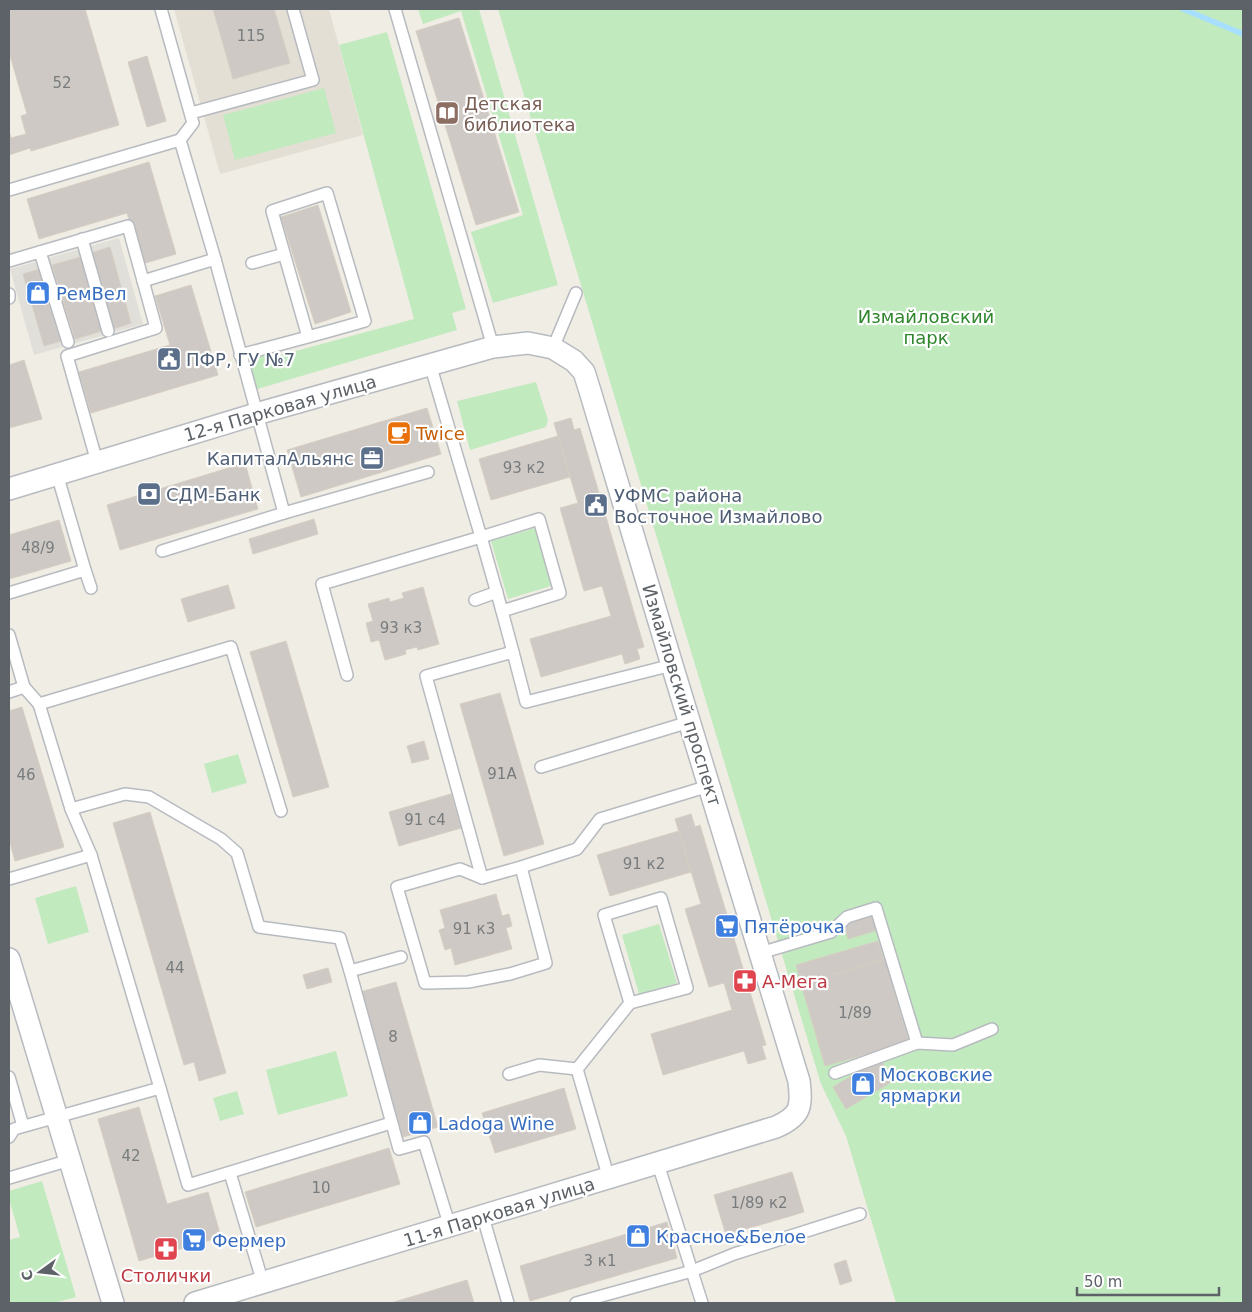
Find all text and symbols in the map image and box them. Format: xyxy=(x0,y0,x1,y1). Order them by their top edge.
house number: 115 xyxy=(237,27,265,45)
house number: 52 xyxy=(52,74,72,92)
place label: Детская библиотека xyxy=(464,93,576,135)
library icon: Детская библиотека xyxy=(434,100,460,126)
shop icon: РемВел xyxy=(25,280,51,306)
place label: РемВел xyxy=(56,283,126,304)
park label: Измайловский парк xyxy=(858,306,994,348)
public building icon: ПФР, ГУ №7 xyxy=(156,346,182,372)
place label: ПФР, ГУ №7 xyxy=(186,349,295,370)
street label: 12-я Парковая улица xyxy=(181,370,379,446)
cafe icon: Twice xyxy=(386,420,412,446)
place label: Twice xyxy=(415,423,465,444)
office icon: КапиталАльянс xyxy=(359,445,385,471)
place label: КапиталАльянс xyxy=(207,448,354,469)
house number: 93 к2 xyxy=(503,459,545,477)
bank icon: СДМ-Банк xyxy=(136,481,162,507)
place label: СДМ-Банк xyxy=(166,484,261,505)
place label: УФМС района Восточное Измайлово xyxy=(614,485,822,527)
public building icon: УФМС района Восточное Измайлово xyxy=(583,492,609,518)
house number: 48/9 xyxy=(21,539,55,557)
street label: Измайловский проспект xyxy=(638,582,726,808)
house number: 93 к3 xyxy=(380,619,422,637)
house number: 91А xyxy=(487,765,517,783)
house number: 46 xyxy=(16,766,36,784)
house number: 91 с4 xyxy=(404,811,446,829)
house number: 91 к2 xyxy=(623,855,665,873)
supermarket icon: Пятёрочка xyxy=(714,913,740,939)
place label: Пятёрочка xyxy=(744,916,845,937)
house number: 91 к3 xyxy=(453,920,495,938)
house number: 44 xyxy=(165,959,185,977)
pharmacy icon: А-Мега xyxy=(732,968,758,994)
place label: А-Мега xyxy=(762,971,828,992)
house number: 1/89 xyxy=(838,1004,872,1022)
house number: 8 xyxy=(388,1028,398,1046)
place label: Московские ярмарки xyxy=(880,1064,992,1106)
shop icon: Московские ярмарки xyxy=(850,1071,876,1097)
shop icon: Ladoga Wine xyxy=(407,1110,433,1136)
place label: Ladoga Wine xyxy=(438,1113,555,1134)
house number: 42 xyxy=(121,1147,141,1165)
street label: 11-я Парковая улица xyxy=(401,1173,597,1251)
house number: 10 xyxy=(311,1179,331,1197)
house number: 1/89 к2 xyxy=(730,1194,788,1212)
shop icon: Красное&Белое xyxy=(625,1223,651,1249)
place label: Красное&Белое xyxy=(656,1226,806,1247)
supermarket icon: Фермер xyxy=(181,1227,207,1253)
place label: Фермер xyxy=(212,1230,286,1251)
pharmacy icon: Столички xyxy=(153,1236,179,1262)
north arrow xyxy=(15,1247,65,1297)
house number: 3 к1 xyxy=(584,1252,616,1270)
scale bar xyxy=(1077,1264,1220,1296)
place label: Столички xyxy=(121,1265,211,1286)
text: С xyxy=(18,1268,37,1282)
text: 50 m xyxy=(1084,1273,1122,1291)

